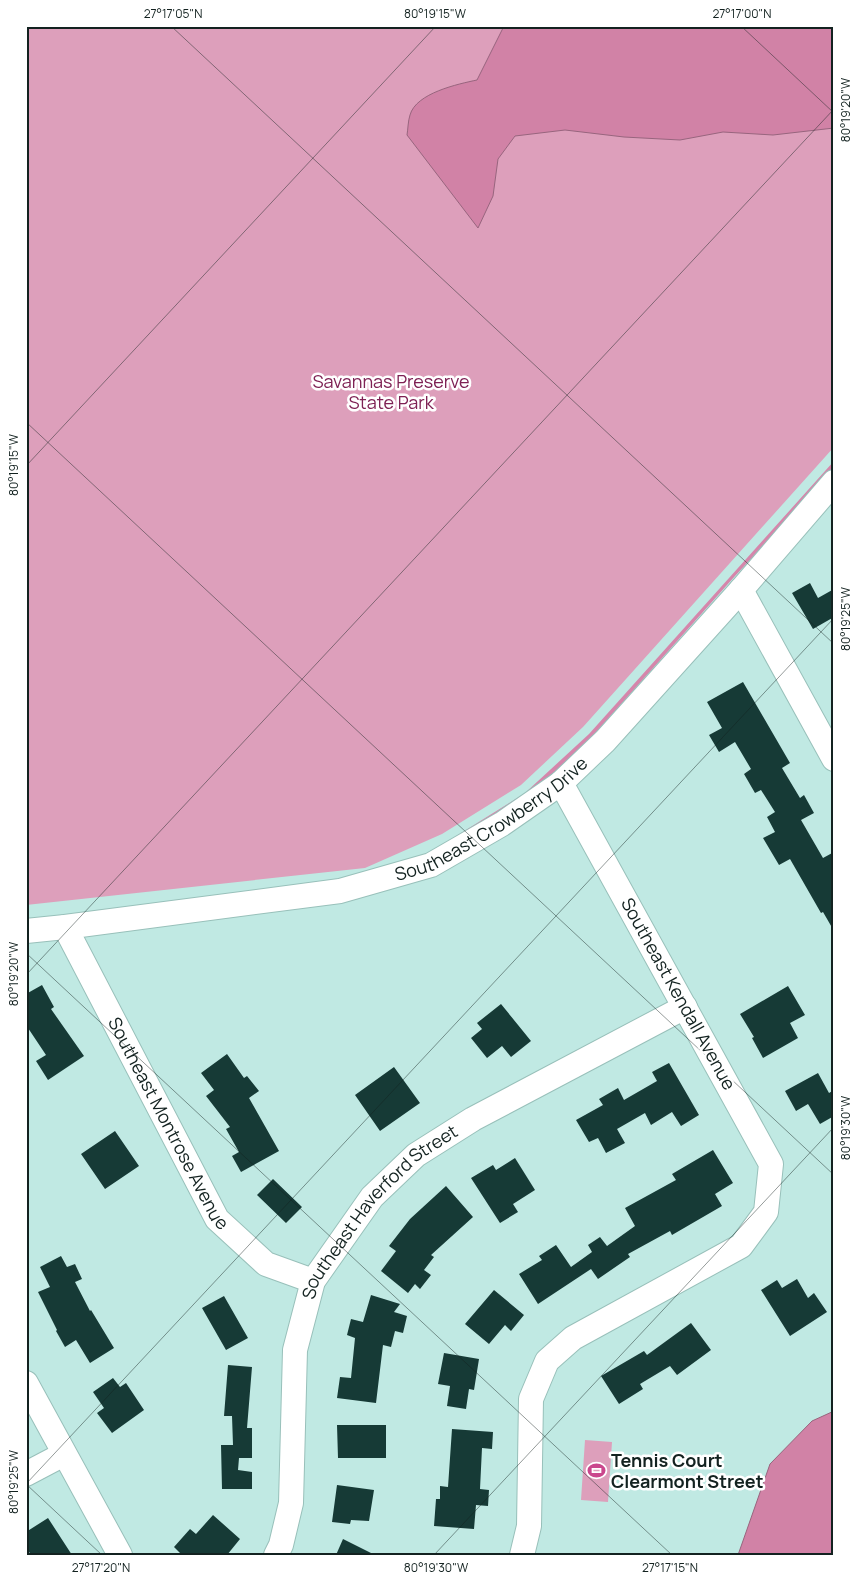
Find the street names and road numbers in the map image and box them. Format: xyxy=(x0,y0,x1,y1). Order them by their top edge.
street label: Southeast Crowberry Drive xyxy=(392,751,592,886)
street label: Southeast Kendall Avenue xyxy=(616,893,742,1094)
street label: Southeast Montrose Avenue xyxy=(103,1013,234,1235)
street label: Southeast Haverford Street xyxy=(296,1119,462,1301)

